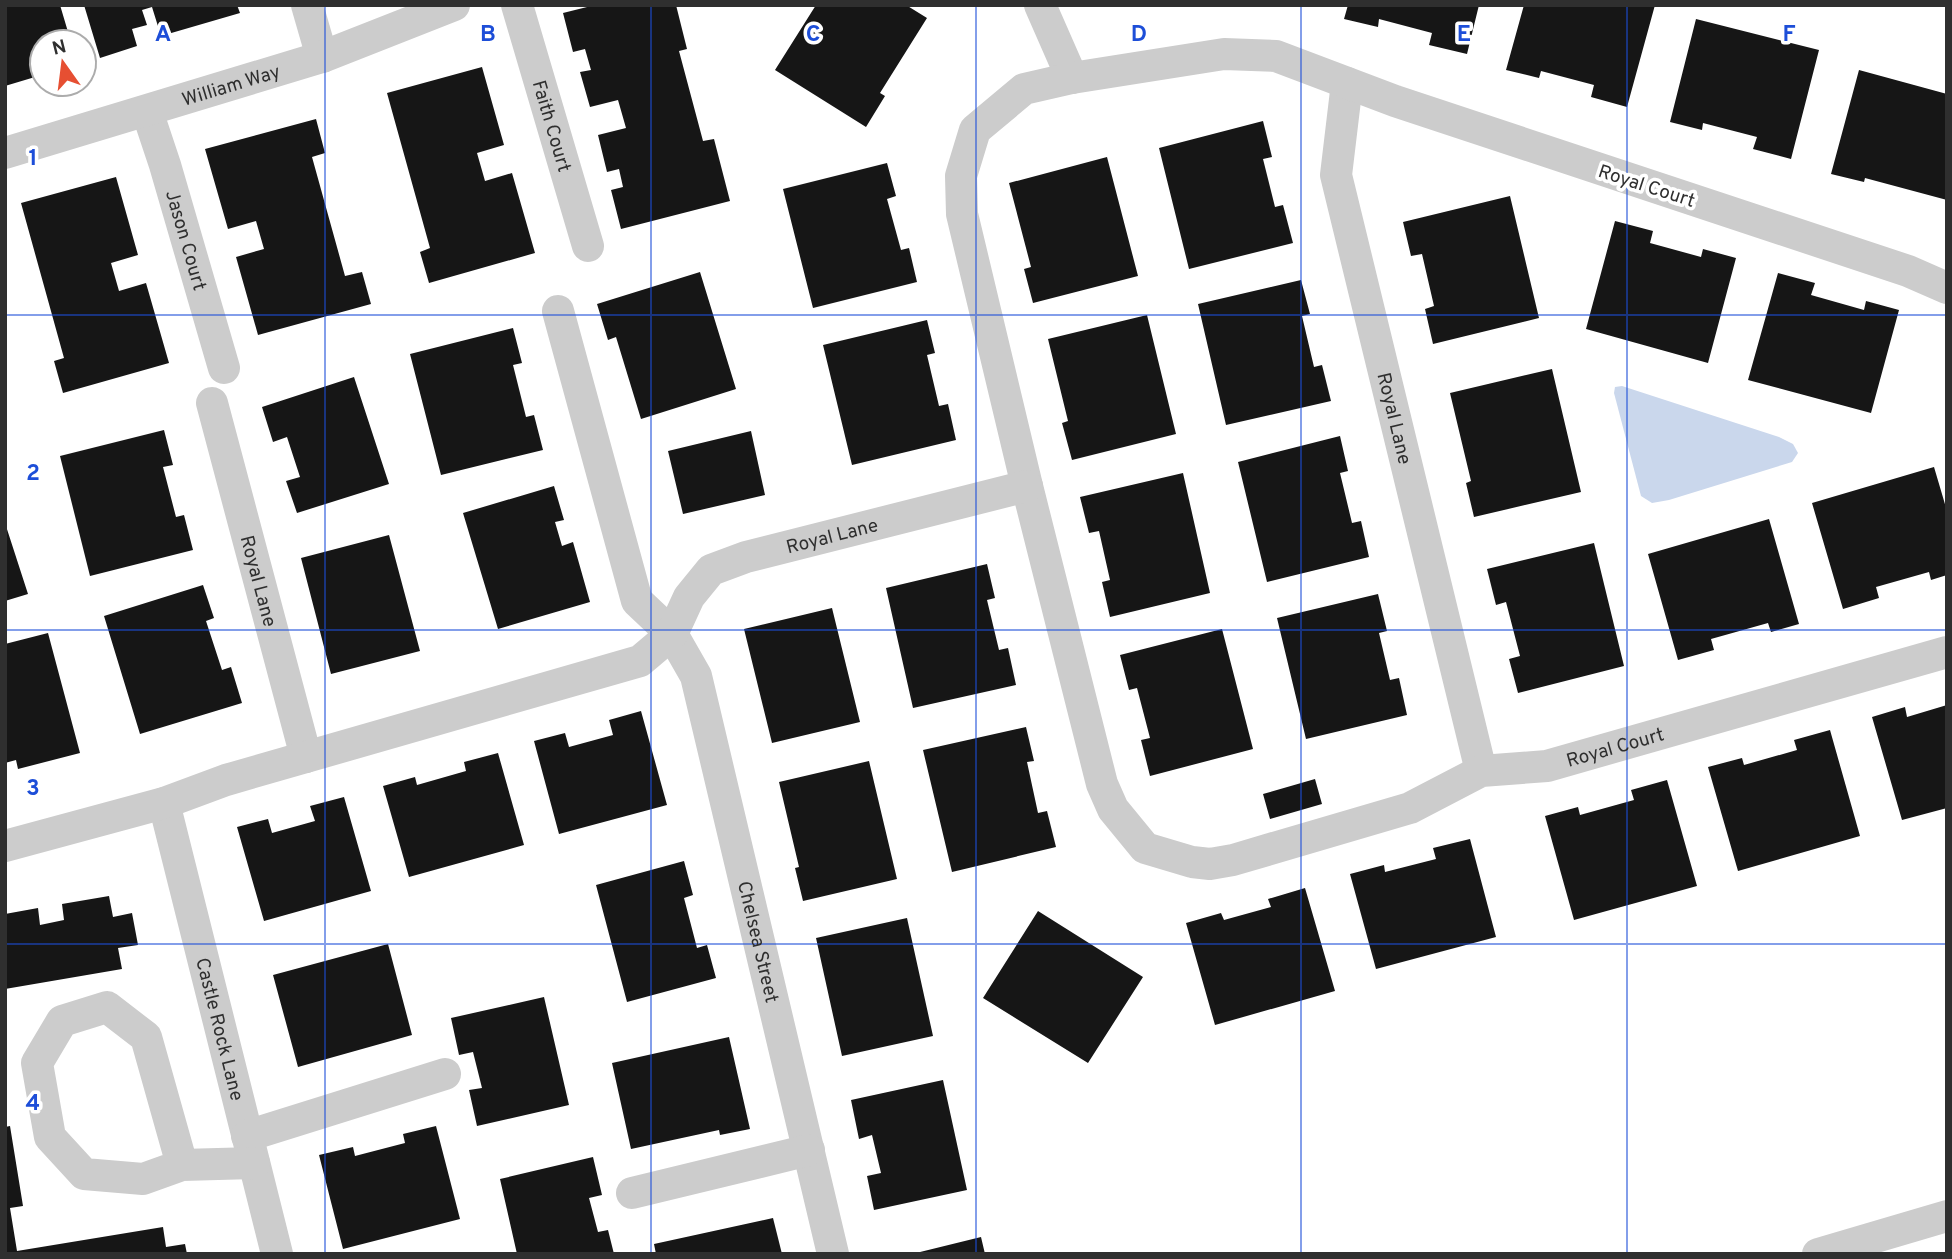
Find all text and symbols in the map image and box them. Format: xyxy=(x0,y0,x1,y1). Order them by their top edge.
text: A xyxy=(155,21,171,50)
text: B xyxy=(480,21,496,50)
text: C xyxy=(806,21,820,50)
text: D xyxy=(1131,21,1147,50)
text: E xyxy=(1457,21,1471,50)
text: F xyxy=(1782,21,1796,50)
north arrow xyxy=(28,28,98,98)
text: N xyxy=(50,35,69,62)
street label: William Way xyxy=(179,60,284,113)
street label: Faith Court xyxy=(526,78,576,175)
text: 1 xyxy=(28,145,38,174)
street label: Royal Court xyxy=(1595,160,1698,214)
street label: Jason Court xyxy=(159,187,211,294)
street label: Royal Lane xyxy=(1370,370,1416,467)
text: 2 xyxy=(26,460,40,489)
street label: Royal Lane xyxy=(784,514,881,560)
street label: Royal Lane xyxy=(234,533,281,630)
street label: Royal Court xyxy=(1564,723,1667,774)
text: 3 xyxy=(26,775,40,804)
street label: Chelsea Street xyxy=(731,879,783,1005)
street label: Castle Rock Lane xyxy=(189,955,248,1104)
text: 4 xyxy=(26,1090,40,1119)

